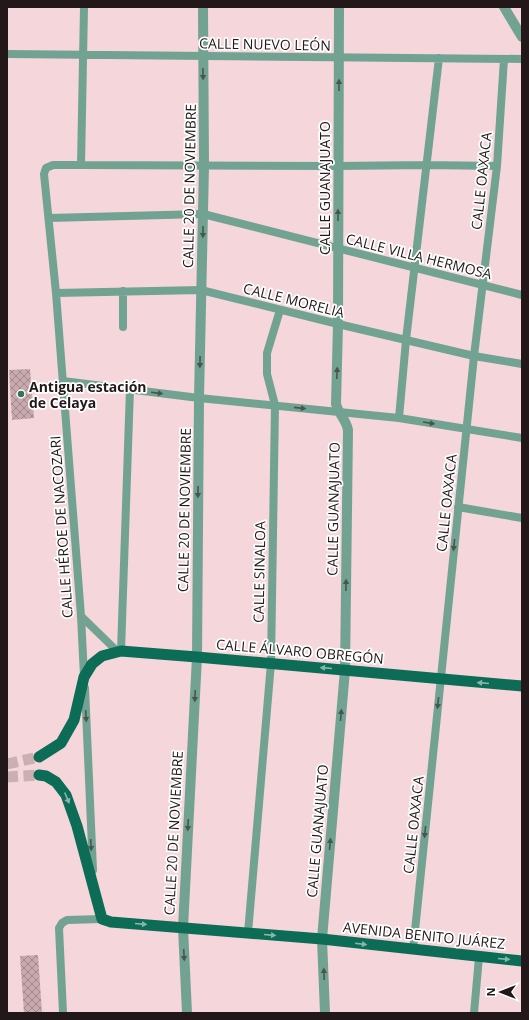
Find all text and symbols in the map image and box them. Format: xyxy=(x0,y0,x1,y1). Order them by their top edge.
street label: CALLE NUEVO LEÓN xyxy=(199,33,331,55)
one-way arrow xyxy=(200,68,206,81)
one-way arrow xyxy=(336,78,342,91)
street label: CALLE 20 DE NOVIEMBRE xyxy=(178,104,200,268)
street label: CALLE GUANAJUATO xyxy=(315,121,334,255)
street label: CALLE OAXACA xyxy=(466,131,496,231)
one-way arrow xyxy=(335,208,341,221)
one-way arrow xyxy=(199,226,206,238)
street label: CALLE VILLA HERMOSA xyxy=(344,229,494,283)
street label: CALLE MORELIA xyxy=(241,278,347,322)
one-way arrow xyxy=(197,356,203,369)
one-way arrow xyxy=(333,367,340,379)
place label: Antigua estación de Celaya xyxy=(29,377,147,412)
marker: Antigua estación de Celaya xyxy=(16,389,26,399)
one-way arrow xyxy=(151,389,163,396)
one-way arrow xyxy=(294,405,306,411)
one-way arrow xyxy=(423,420,435,426)
street label: CALLE 20 DE NOVIEMBRE xyxy=(173,428,195,592)
street label: CALLE HÉROE DE NACOZARI xyxy=(45,435,77,619)
street label: CALLE GUANAJUATO xyxy=(322,442,344,576)
street label: CALLE OAXACA xyxy=(431,453,461,553)
one-way arrow xyxy=(195,486,201,499)
street label: CALLE SINALOA xyxy=(249,521,269,623)
one-way arrow xyxy=(451,539,458,551)
one-way arrow xyxy=(343,578,349,591)
street label: CALLE ÁLVARO OBREGÓN xyxy=(215,634,385,668)
one-way arrow xyxy=(320,665,332,672)
one-way arrow xyxy=(477,679,489,686)
one-way arrow xyxy=(191,690,198,702)
one-way arrow xyxy=(435,697,442,709)
one-way arrow xyxy=(337,709,344,721)
one-way arrow xyxy=(82,710,89,722)
street label: CALLE 20 DE NOVIEMBRE xyxy=(159,750,187,916)
street label: CALLE GUANAJUATO xyxy=(302,763,332,898)
street label: CALLE OAXACA xyxy=(398,775,428,875)
one-way arrow xyxy=(64,793,70,804)
one-way arrow xyxy=(185,819,191,832)
one-way arrow xyxy=(422,826,428,838)
one-way arrow xyxy=(327,838,333,850)
one-way arrow xyxy=(88,839,95,851)
street label: AVENIDA BENITO JUÁREZ xyxy=(342,917,506,953)
one-way arrow xyxy=(135,921,147,928)
one-way arrow xyxy=(264,931,276,938)
one-way arrow xyxy=(355,941,367,947)
one-way arrow xyxy=(181,949,187,962)
one-way arrow xyxy=(498,956,510,963)
one-way arrow xyxy=(320,968,327,980)
north arrow xyxy=(481,972,521,1012)
text: N xyxy=(483,988,498,996)

